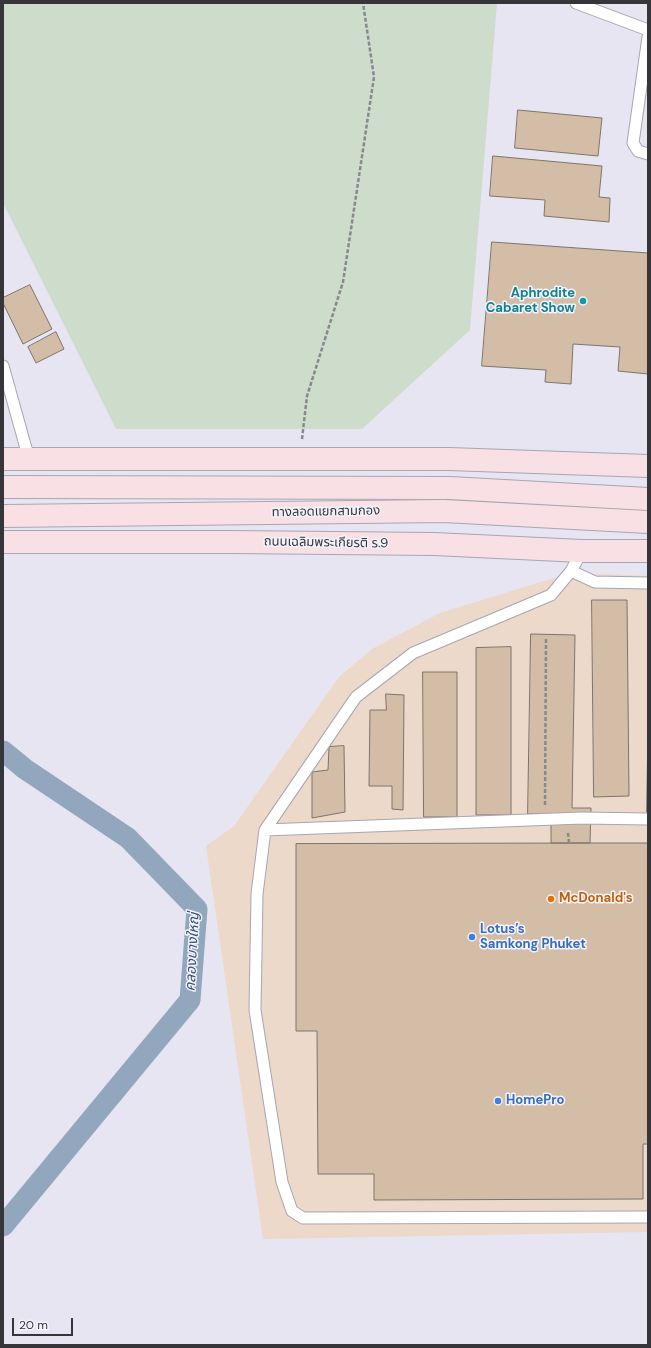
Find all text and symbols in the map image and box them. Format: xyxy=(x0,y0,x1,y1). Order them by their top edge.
place label: Aphrodite Cabaret Show xyxy=(486,286,575,317)
marker: Aphrodite Cabaret Show xyxy=(578,296,588,306)
street label: ทางลอดแยกสามกอง xyxy=(272,503,380,521)
street label: ถนนเฉลิมพระเกียรติ ร.9 xyxy=(264,534,388,552)
place label: McDonald's xyxy=(559,891,633,907)
marker: McDonald's xyxy=(546,894,556,904)
water label: คลองบางใหญ่ xyxy=(183,912,203,992)
place label: Lotus’s Samkong Phuket xyxy=(480,922,586,953)
marker: Lotus’s Samkong Phuket xyxy=(467,932,477,942)
place label: HomePro xyxy=(506,1093,564,1109)
marker: HomePro xyxy=(493,1096,503,1106)
scale bar xyxy=(14,1310,75,1336)
text: 20 m xyxy=(19,1317,48,1333)

